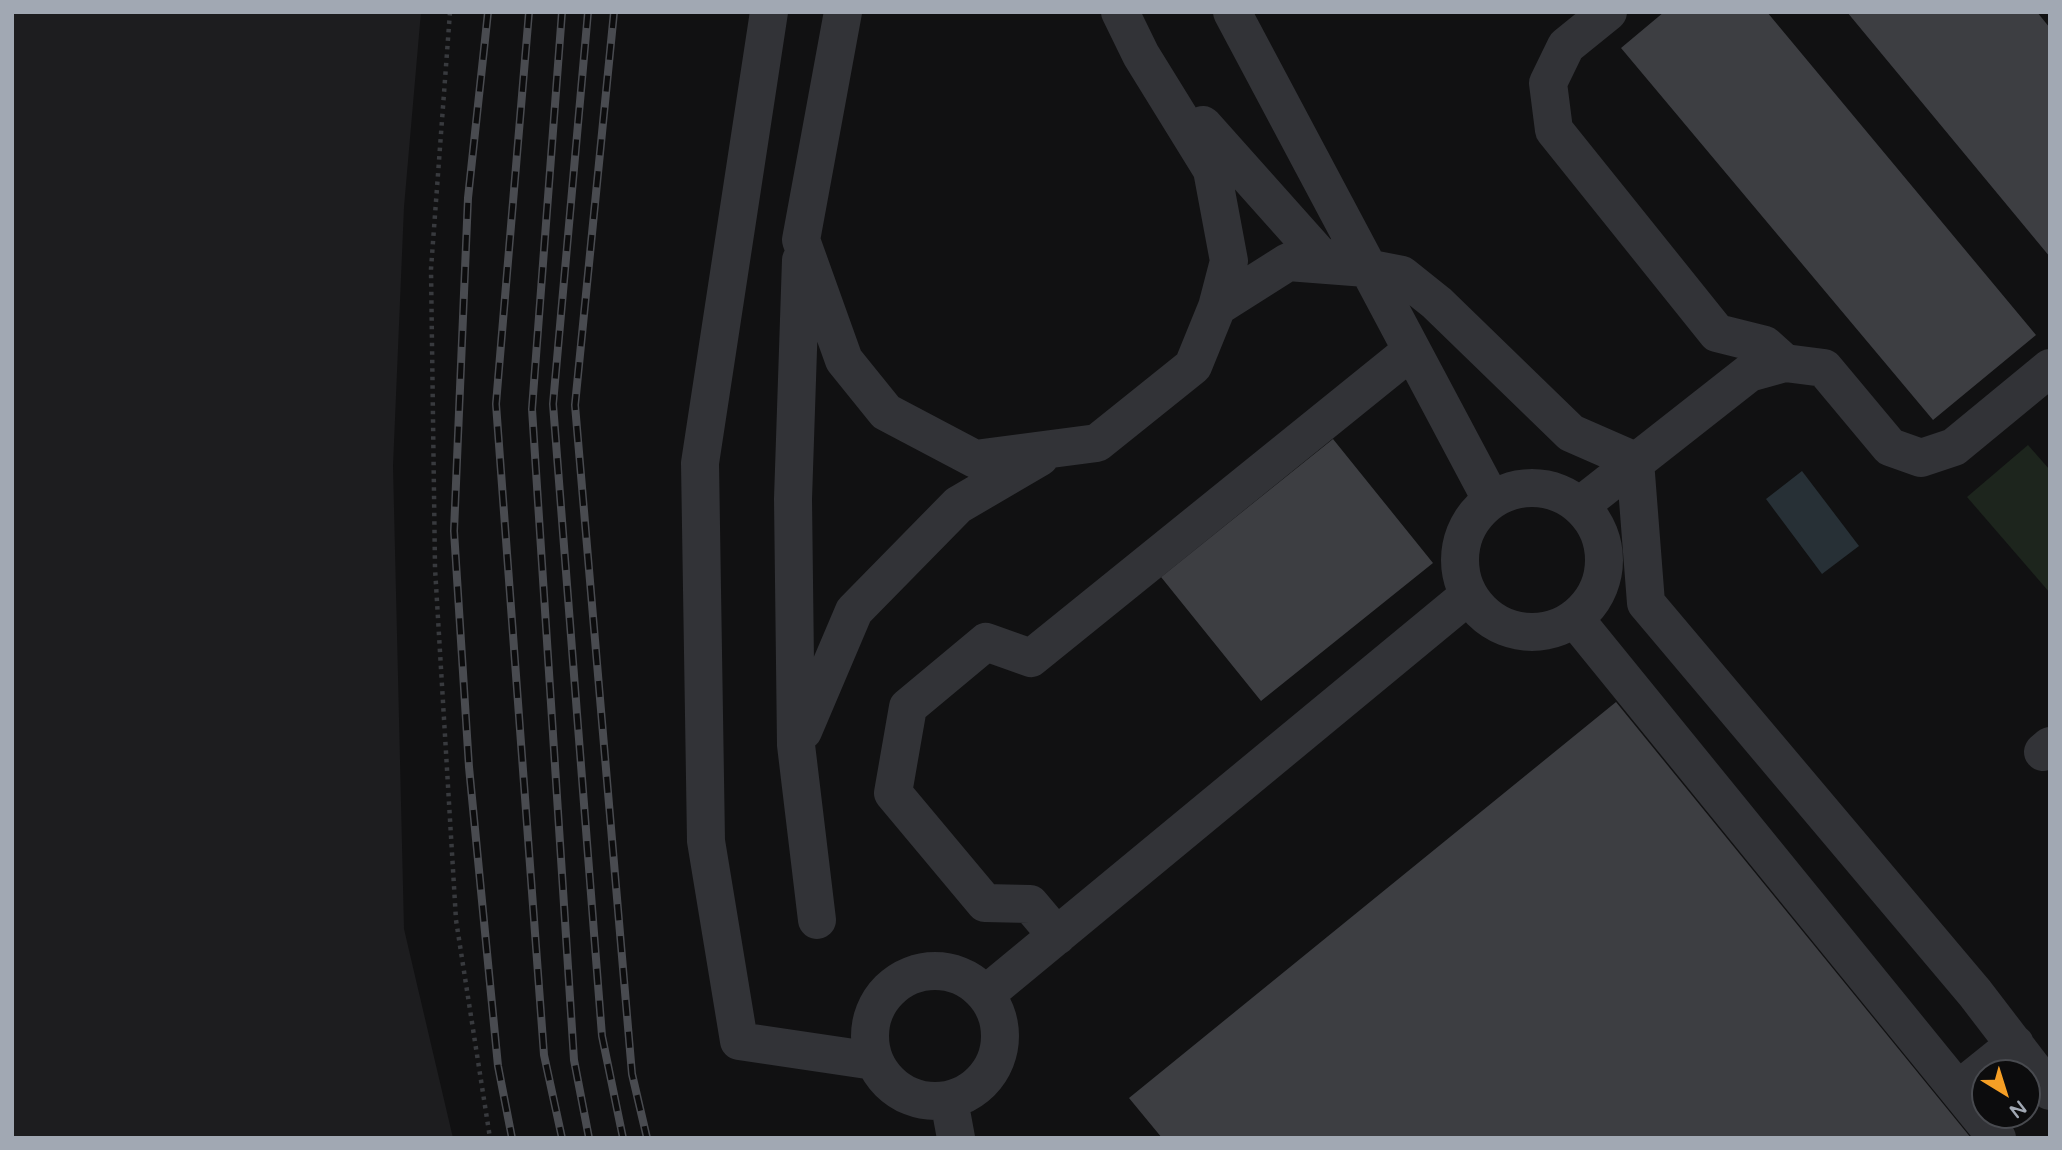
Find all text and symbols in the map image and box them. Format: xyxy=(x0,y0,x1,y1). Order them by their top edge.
north arrow xyxy=(1971,1059,2041,1129)
text: N xyxy=(2005,1096,2030,1122)

